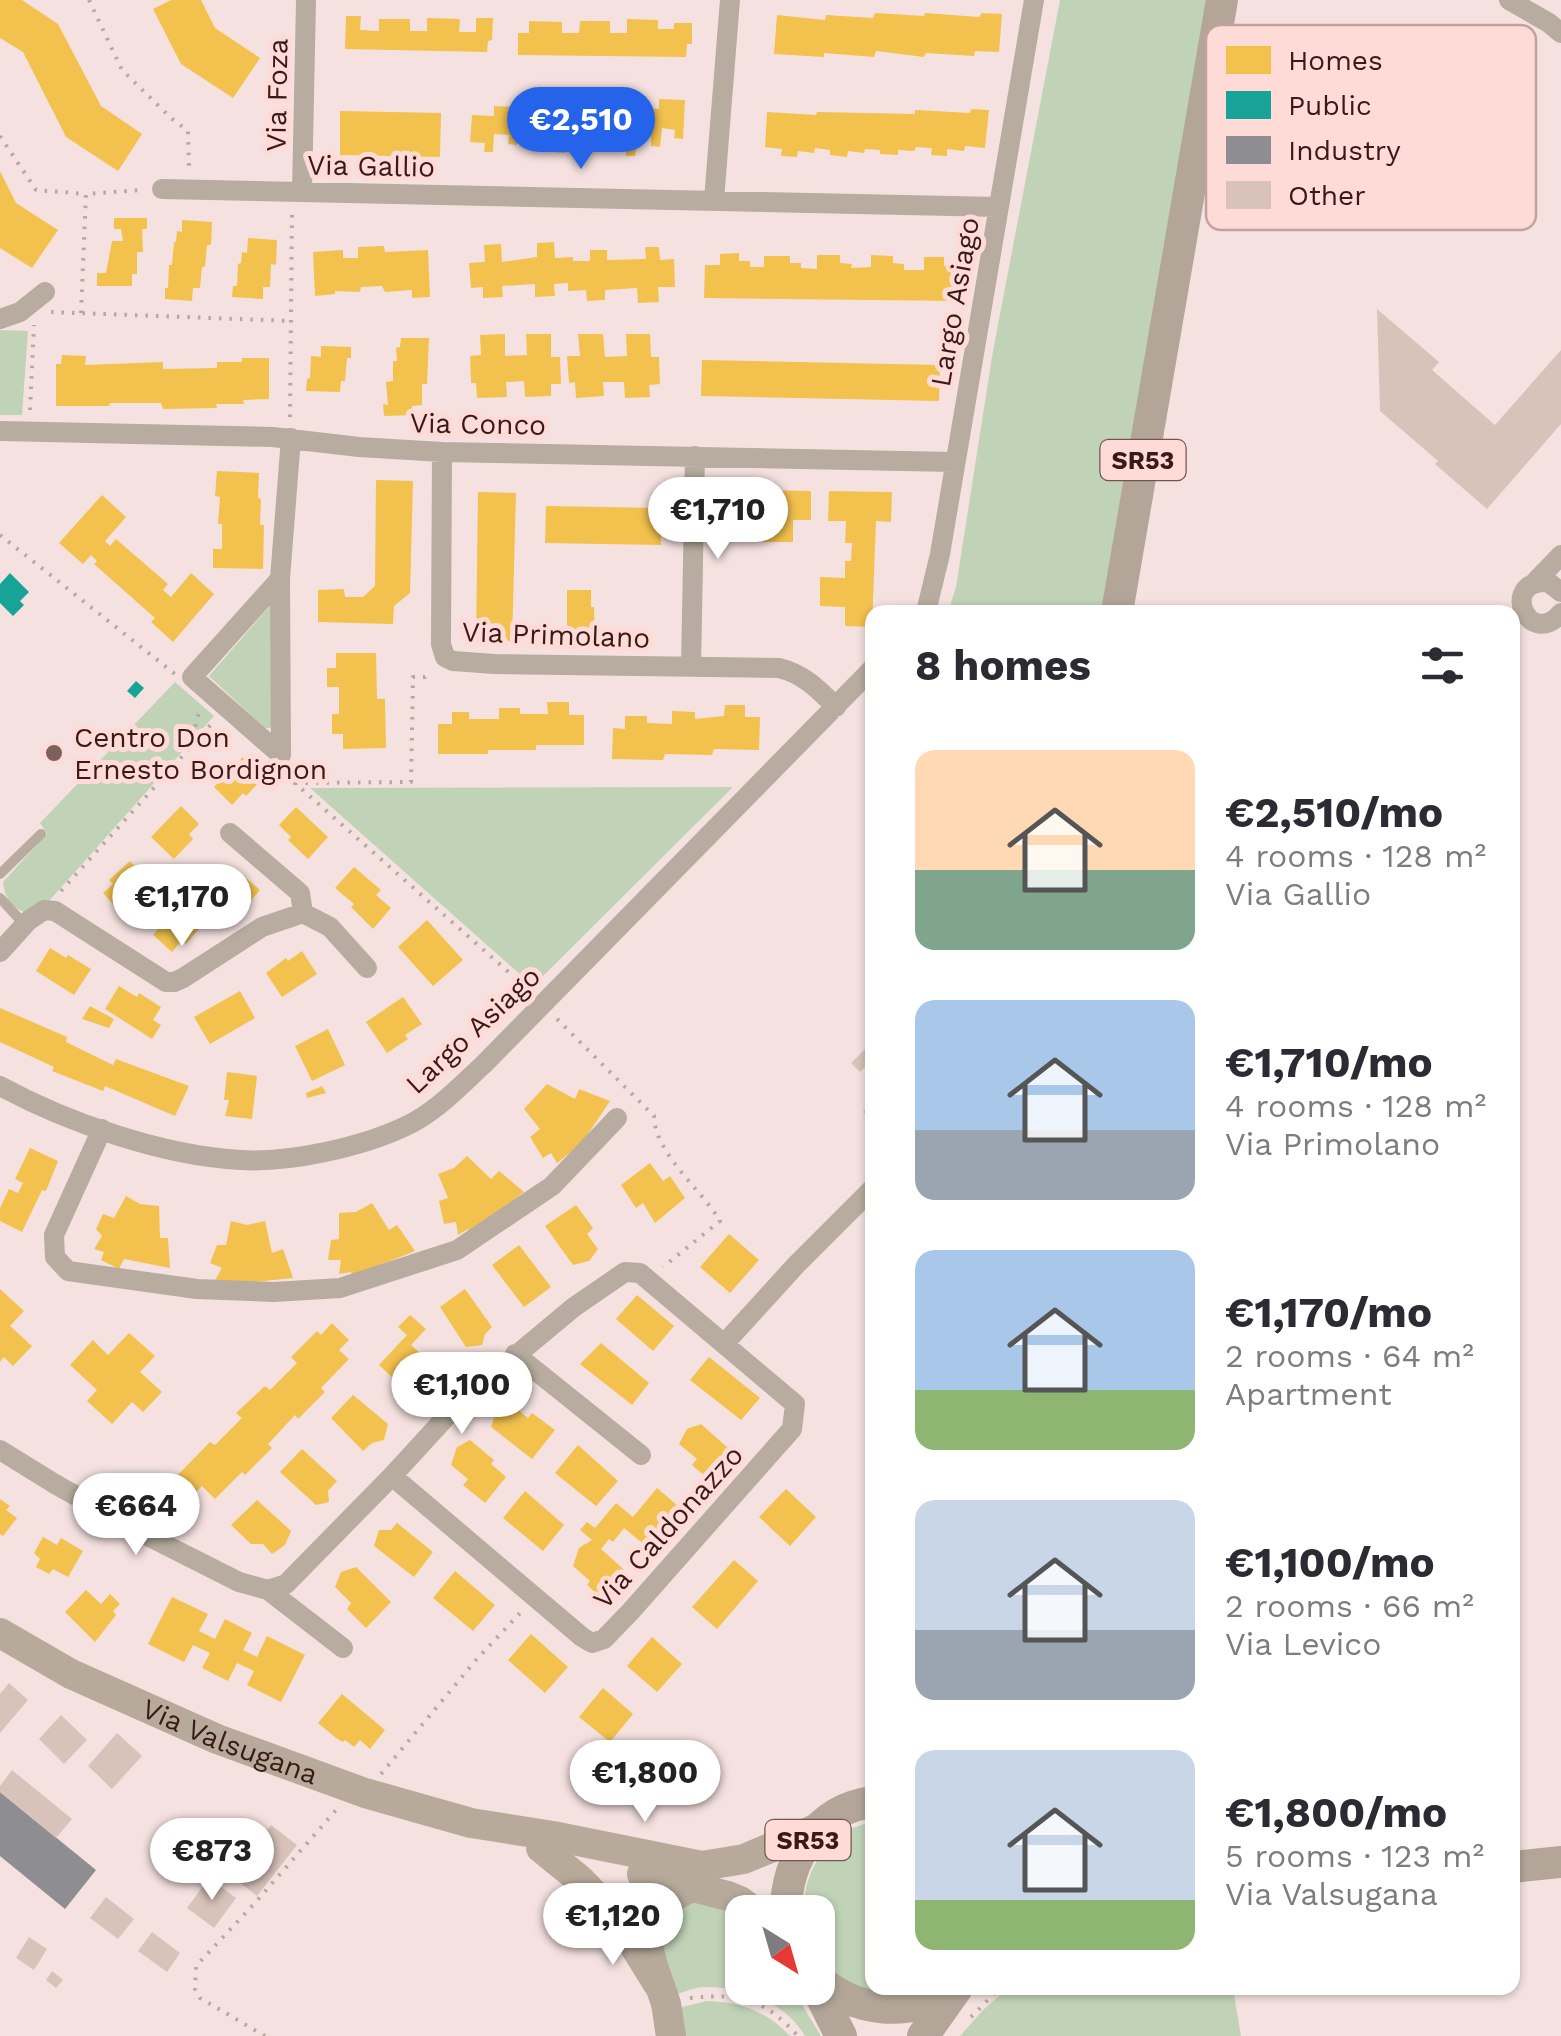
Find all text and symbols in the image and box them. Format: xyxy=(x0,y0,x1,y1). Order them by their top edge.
legend xyxy=(1206,25,1536,230)
street label: Via Foza xyxy=(260,38,294,152)
text: Homes xyxy=(1288,44,1383,77)
pin: €2,510 xyxy=(500,87,662,172)
text: Public xyxy=(1288,89,1372,122)
text: €2,510 xyxy=(529,100,633,138)
text: Industry xyxy=(1288,134,1401,167)
street label: Via Gallio xyxy=(307,148,435,184)
text: Other xyxy=(1288,179,1366,212)
street label: Largo Asiago xyxy=(924,215,986,389)
street label: Via Conco xyxy=(410,406,546,442)
road number: SR53 xyxy=(1100,440,1186,480)
pin: €1,710 xyxy=(637,477,799,562)
text: €1,710 xyxy=(670,490,766,528)
street label: Via Primolano xyxy=(461,615,651,655)
icon: filters xyxy=(1415,638,1470,693)
text: 8 homes xyxy=(915,641,1091,690)
place label: Centro Don Ernesto Bordignon xyxy=(74,721,327,786)
marker: Centro Don Ernesto Bordignon xyxy=(43,742,65,764)
text: €2,510/mo xyxy=(1225,788,1443,837)
icon: home xyxy=(995,790,1115,910)
text: 4 rooms · 128 m² xyxy=(1225,837,1486,875)
pin: €1,170 xyxy=(101,864,263,949)
text: Via Gallio xyxy=(1225,875,1371,913)
text: €1,170 xyxy=(134,877,230,915)
street label: Largo Asiago xyxy=(399,959,547,1101)
text: €1,710/mo xyxy=(1225,1038,1433,1087)
icon: home xyxy=(995,1040,1115,1160)
text: 4 rooms · 128 m² xyxy=(1225,1087,1486,1125)
text: Via Primolano xyxy=(1225,1125,1440,1163)
text: €1,170/mo xyxy=(1225,1288,1432,1337)
icon: home xyxy=(995,1290,1115,1410)
text: 2 rooms · 64 m² xyxy=(1225,1337,1474,1375)
pin: €1,100 xyxy=(381,1352,543,1437)
text: €1,100 xyxy=(413,1365,511,1403)
text: Apartment xyxy=(1225,1375,1392,1413)
street label: Via Caldonazzo xyxy=(586,1439,750,1615)
pin: €664 xyxy=(77,1473,195,1558)
text: €664 xyxy=(95,1486,177,1524)
text: €1,100/mo xyxy=(1225,1538,1435,1587)
icon: home xyxy=(995,1540,1115,1660)
text: 2 rooms · 66 m² xyxy=(1225,1587,1474,1625)
text: Via Levico xyxy=(1225,1625,1381,1663)
street label: Via Valsugana xyxy=(137,1691,323,1791)
pin: €1,800 xyxy=(564,1740,726,1825)
text: €1,800 xyxy=(592,1753,698,1791)
text: €1,800/mo xyxy=(1225,1788,1447,1837)
icon: home xyxy=(995,1790,1115,1910)
pin: €873 xyxy=(153,1818,271,1903)
road number: SR53 xyxy=(766,1820,850,1860)
text: €873 xyxy=(172,1831,252,1869)
text: 5 rooms · 123 m² xyxy=(1225,1837,1484,1875)
text: Via Valsugana xyxy=(1225,1875,1438,1913)
pin: €1,120 xyxy=(532,1883,694,1968)
north arrow xyxy=(725,1895,835,2005)
map controls xyxy=(725,1895,835,2005)
text: €1,120 xyxy=(565,1896,661,1934)

